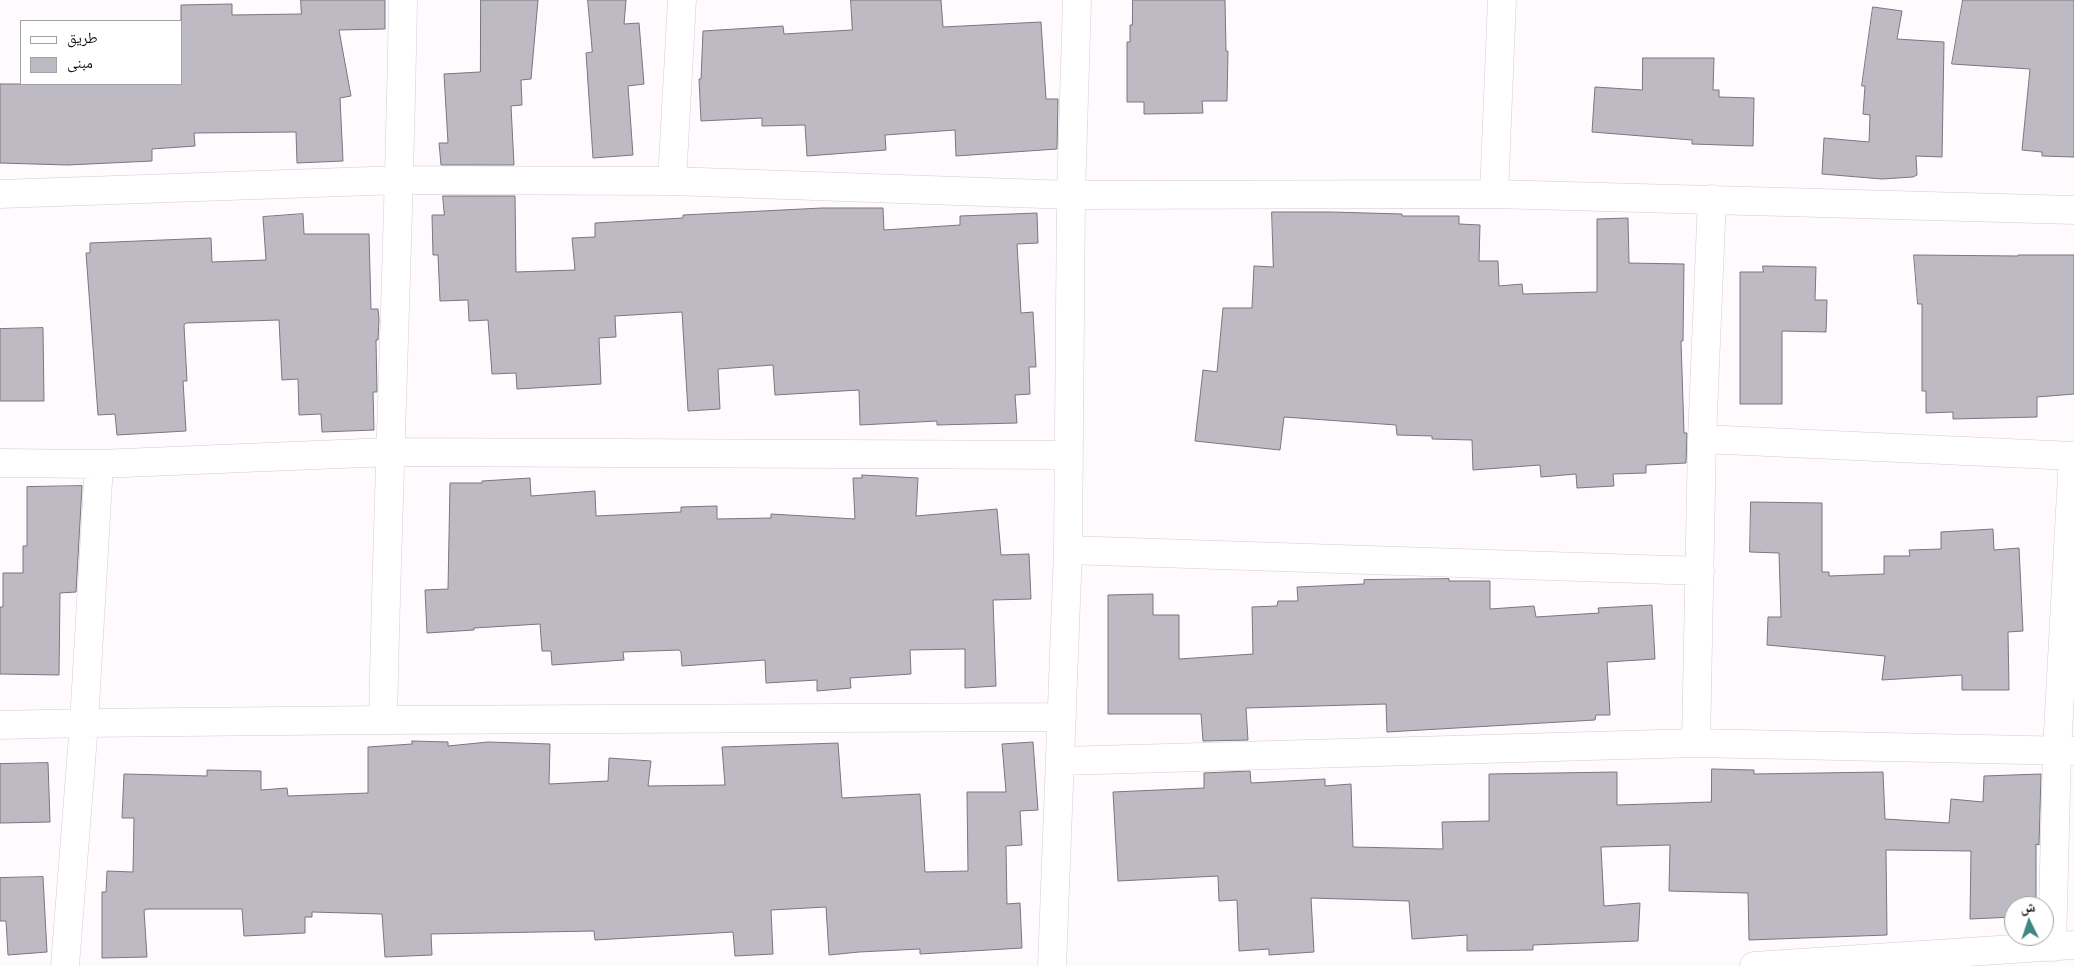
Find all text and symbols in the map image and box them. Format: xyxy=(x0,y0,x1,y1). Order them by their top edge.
legend xyxy=(20,20,182,85)
text: طريق xyxy=(67,28,98,47)
text: مبنى xyxy=(67,53,93,72)
north arrow xyxy=(2004,896,2054,946)
text: ش xyxy=(2020,898,2036,917)

